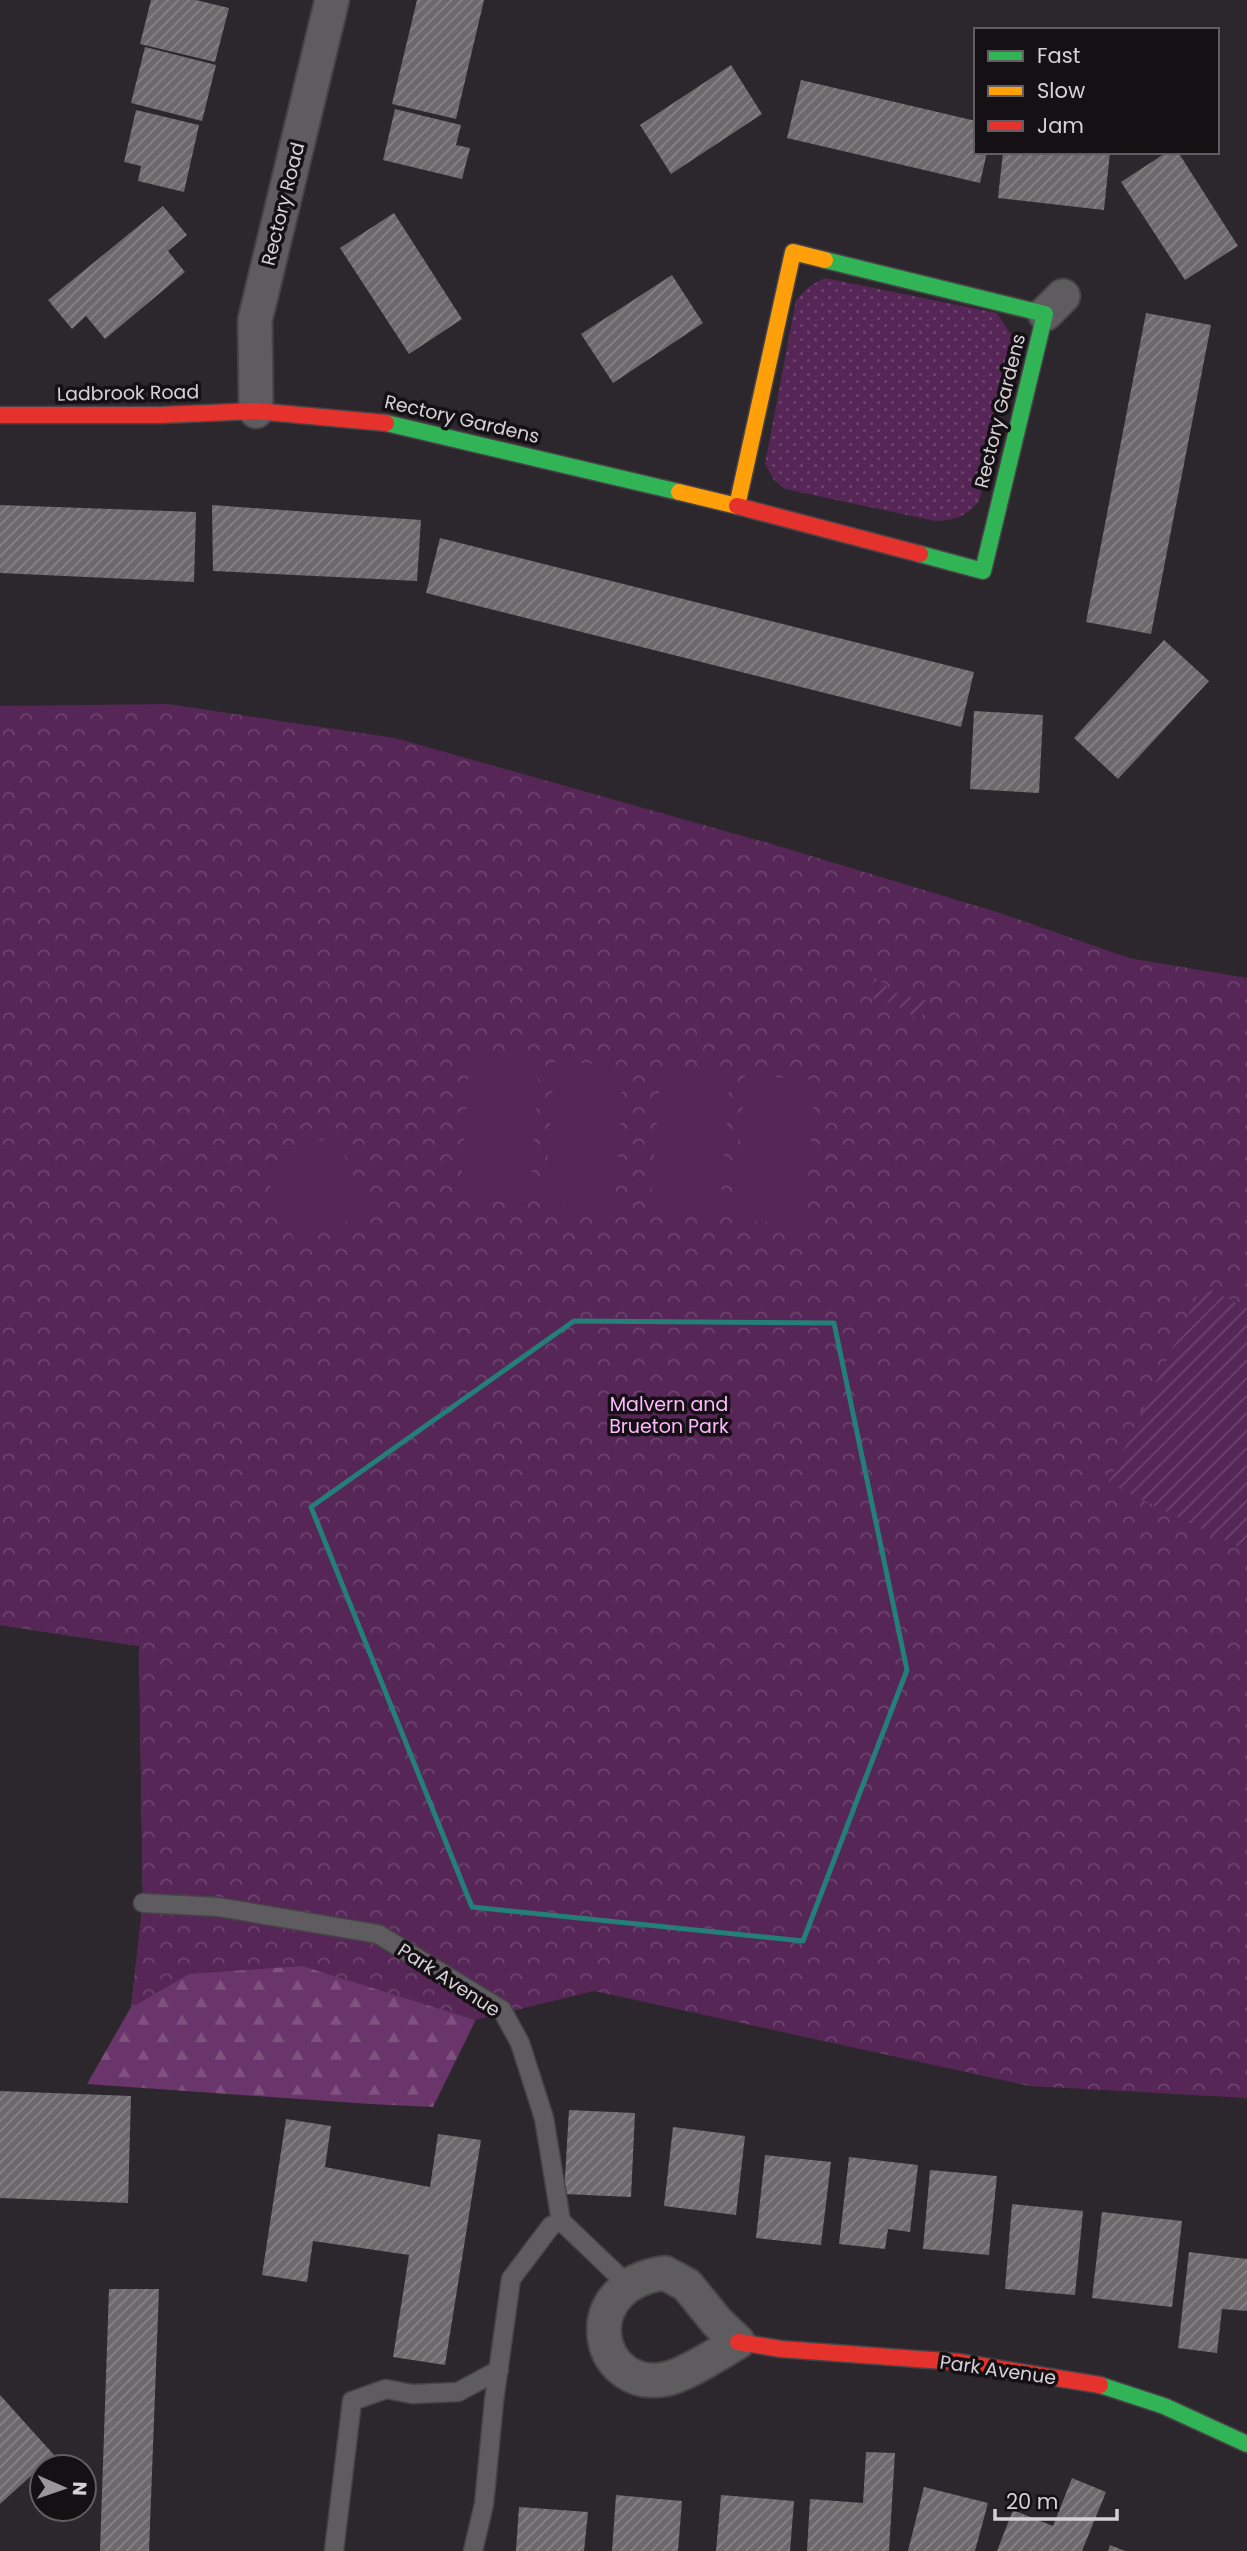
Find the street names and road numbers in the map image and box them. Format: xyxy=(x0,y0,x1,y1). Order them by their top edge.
street label: Rectory Road xyxy=(255,140,311,268)
street label: Rectory Gardens xyxy=(968,331,1032,491)
street label: Ladbrook Road xyxy=(57,378,199,408)
street label: Rectory Gardens xyxy=(382,388,542,450)
street label: Park Avenue xyxy=(393,1937,505,2023)
street label: Park Avenue xyxy=(938,2348,1058,2392)

